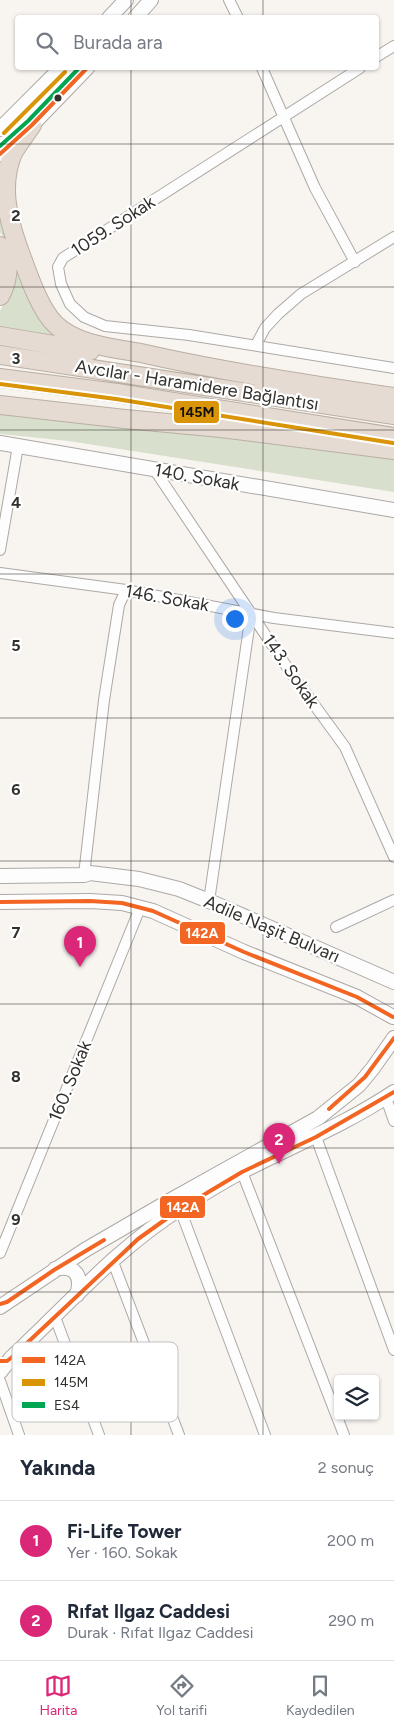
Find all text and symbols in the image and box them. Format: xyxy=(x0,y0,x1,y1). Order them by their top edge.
search box xyxy=(15,15,379,70)
icon: search xyxy=(33,29,61,57)
text: Burada ara xyxy=(73,31,163,54)
unlabelled marker xyxy=(53,93,63,103)
street label: 1059. Sokak xyxy=(67,191,159,261)
text: 2 xyxy=(11,206,21,225)
text: 3 xyxy=(12,349,21,368)
street label: Avcılar - Haramidere Bağlantısı xyxy=(74,355,320,415)
line badge: 145M xyxy=(173,400,220,424)
text: 145M xyxy=(180,404,214,421)
street label: 140. Sokak xyxy=(153,459,242,495)
text: 4 xyxy=(11,493,21,512)
street label: 146. Sokak xyxy=(123,580,211,616)
your location xyxy=(222,606,248,632)
street label: 143. Sokak xyxy=(258,630,324,712)
text: 5 xyxy=(11,636,21,655)
text: 6 xyxy=(11,780,21,799)
street label: Adile Naşit Bulvarı xyxy=(201,890,343,968)
line badge: 142A xyxy=(179,921,226,945)
text: 7 xyxy=(12,923,21,942)
text: 142A xyxy=(186,925,218,942)
pin: 1 xyxy=(64,926,96,967)
street label: 160. Sokak xyxy=(44,1037,96,1125)
text: 8 xyxy=(11,1067,21,1086)
pin: 2 xyxy=(263,1123,295,1164)
line badge: 142A xyxy=(159,1195,206,1219)
text: 142A xyxy=(167,1199,199,1216)
text: 9 xyxy=(11,1210,21,1229)
legend xyxy=(12,1342,178,1422)
text: 142A xyxy=(54,1352,86,1369)
text: 145M xyxy=(54,1374,88,1391)
map controls xyxy=(334,1375,379,1420)
button: layers xyxy=(334,1375,379,1420)
text: ES4 xyxy=(54,1397,80,1414)
text: Yakında xyxy=(20,1455,95,1480)
text: 2 sonuç xyxy=(318,1458,374,1477)
text: Fi-Life Tower xyxy=(67,1520,181,1543)
text: 1 xyxy=(33,1531,39,1550)
text: 200 m xyxy=(327,1531,374,1550)
text: Yer · 160. Sokak xyxy=(67,1543,178,1562)
text: Rıfat Ilgaz Caddesi xyxy=(67,1600,230,1623)
text: 2 xyxy=(31,1611,41,1630)
text: 290 m xyxy=(328,1611,374,1630)
text: Durak · Rıfat Ilgaz Caddesi xyxy=(67,1623,254,1642)
tab: Harita xyxy=(39,1672,77,1719)
tab: Yol tarifi xyxy=(156,1672,207,1719)
tab: Kaydedilen xyxy=(286,1672,355,1719)

